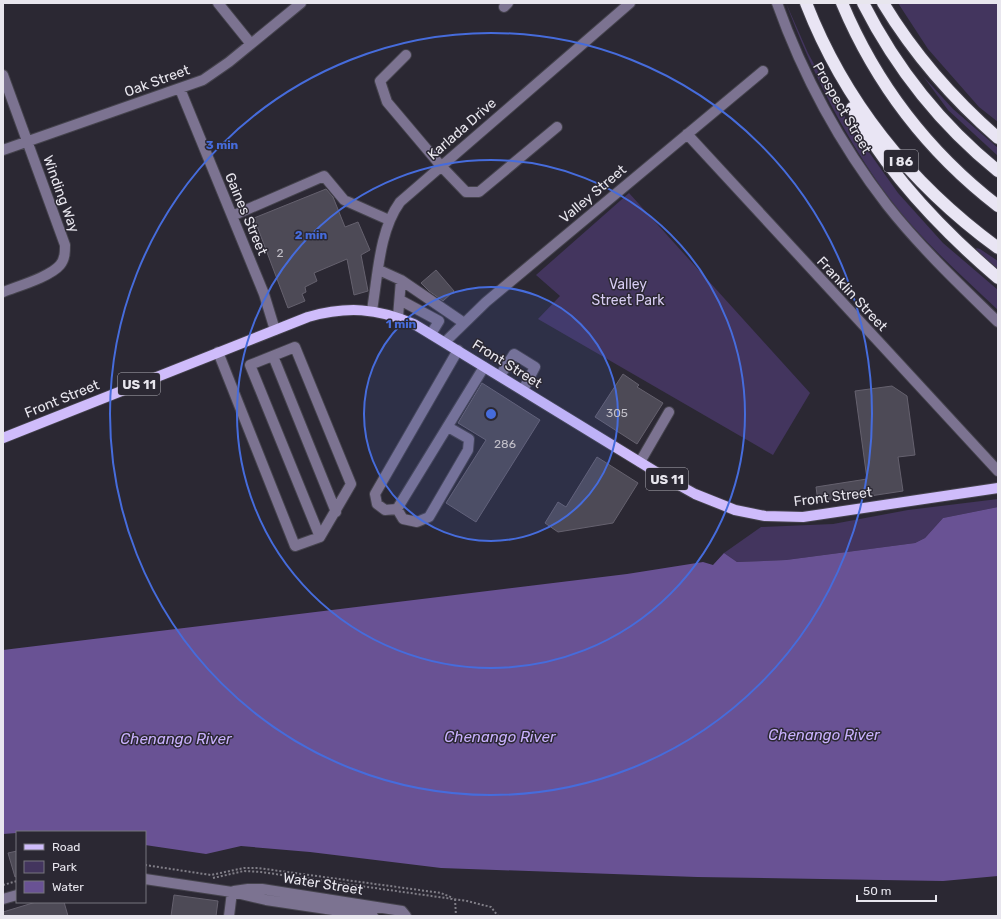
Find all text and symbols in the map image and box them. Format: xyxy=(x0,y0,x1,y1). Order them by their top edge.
street label: Prospect Street xyxy=(809,59,875,157)
street label: Oak Street xyxy=(122,61,192,101)
street label: Karlada Drive xyxy=(424,94,500,164)
text: 3 min xyxy=(206,138,239,152)
road number: I 86 xyxy=(884,150,918,172)
street label: Winding Way xyxy=(39,153,83,235)
street label: Valley Street xyxy=(556,161,630,227)
street label: Gaines Street xyxy=(221,170,271,258)
text: 2 min xyxy=(295,228,328,242)
house number: 2 xyxy=(276,246,284,260)
street label: Franklin Street xyxy=(813,253,891,335)
park label: Valley Street Park xyxy=(591,276,665,309)
text: 1 min xyxy=(386,317,417,331)
street label: Front Street xyxy=(469,336,545,392)
road number: US 11 xyxy=(118,373,160,395)
street label: Front Street xyxy=(22,376,102,422)
house number: 305 xyxy=(606,406,628,420)
centre of rings xyxy=(484,407,498,421)
house number: 286 xyxy=(494,437,516,451)
road number: US 11 xyxy=(646,468,688,490)
street label: Front Street xyxy=(793,484,874,510)
water label: Chenango River xyxy=(768,726,881,744)
water label: Chenango River xyxy=(444,728,557,746)
water label: Chenango River xyxy=(120,730,233,748)
legend xyxy=(16,831,146,903)
text: Road xyxy=(52,840,80,854)
text: Park xyxy=(52,860,78,874)
street label: Water Street xyxy=(282,869,365,899)
scale bar xyxy=(857,877,936,903)
text: Water xyxy=(52,880,84,894)
text: 50 m xyxy=(863,884,891,898)

